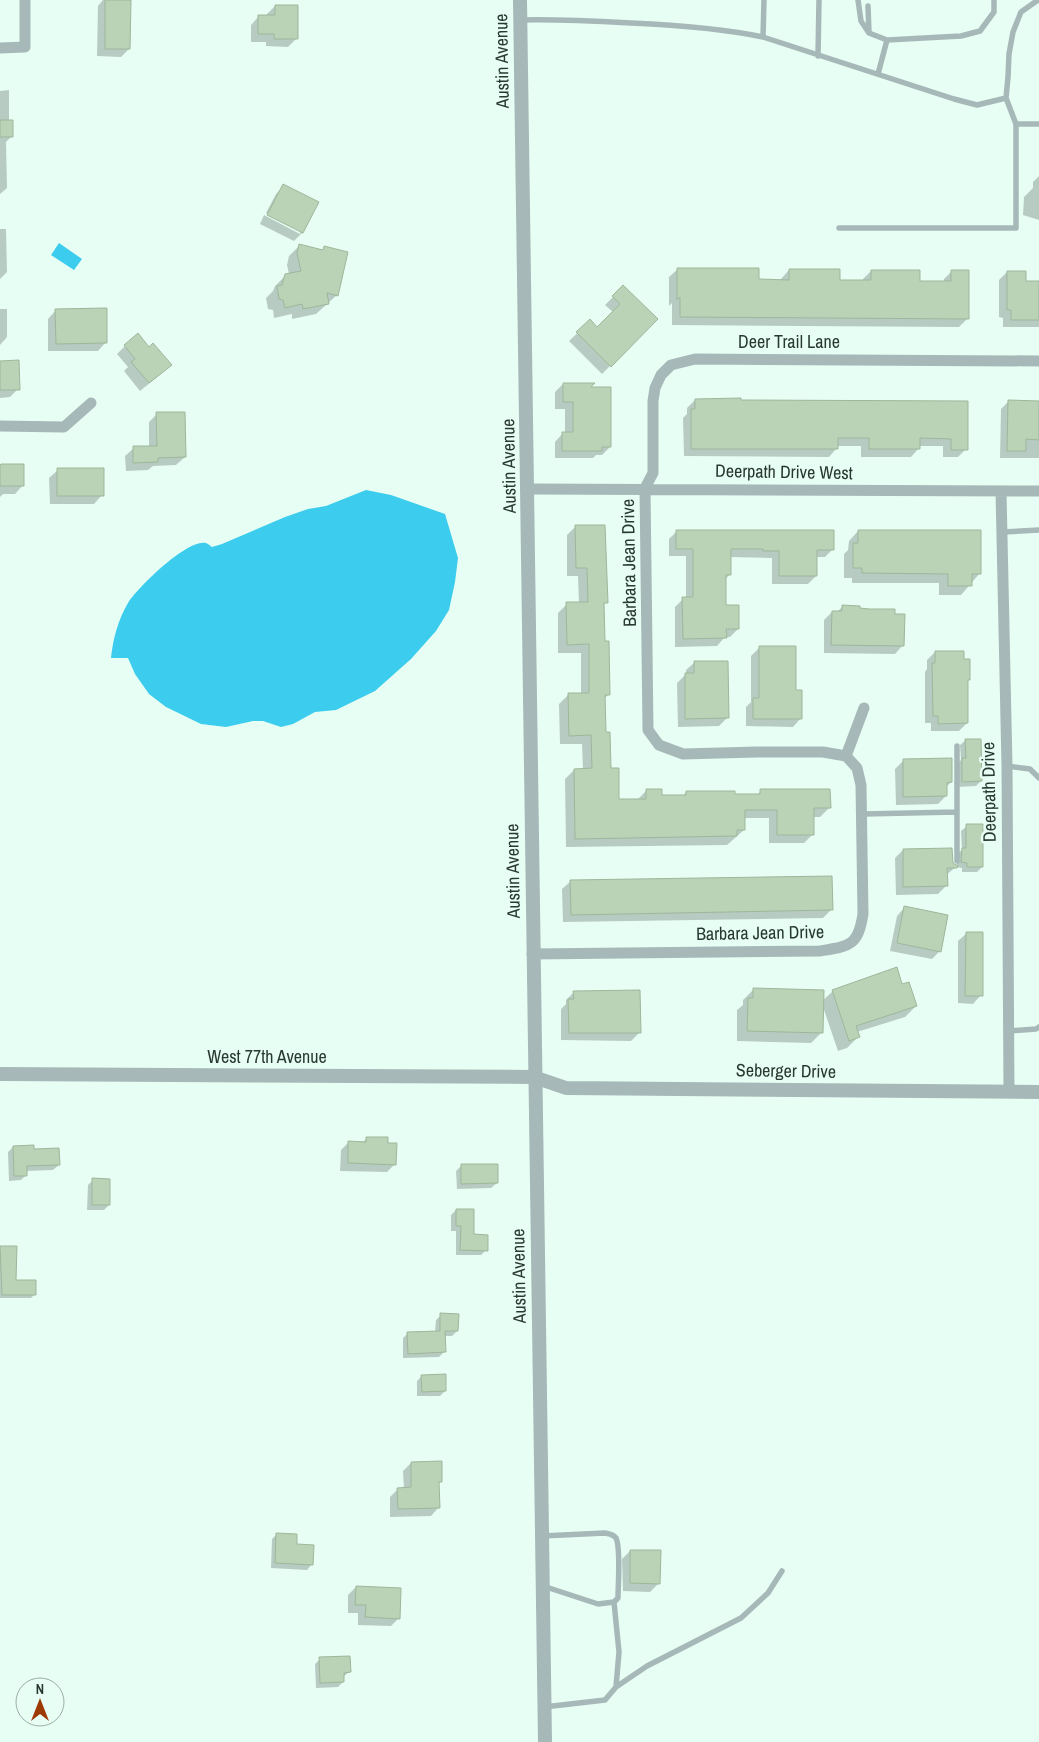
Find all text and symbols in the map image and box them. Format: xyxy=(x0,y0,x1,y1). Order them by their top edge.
street label: Austin Avenue xyxy=(488,13,515,110)
street label: Deer Trail Lane xyxy=(738,329,840,354)
street label: Austin Avenue xyxy=(495,418,522,515)
street label: Deerpath Drive West xyxy=(715,458,853,485)
street label: Barbara Jean Drive xyxy=(615,499,642,627)
street label: Deerpath Drive xyxy=(975,742,1002,842)
street label: Austin Avenue xyxy=(499,823,526,920)
street label: Barbara Jean Drive xyxy=(696,919,824,946)
street label: West 77th Avenue xyxy=(207,1044,327,1069)
street label: Seberger Drive xyxy=(736,1057,836,1084)
street label: Austin Avenue xyxy=(505,1228,532,1325)
north arrow xyxy=(15,1677,65,1727)
text: N xyxy=(36,1680,44,1698)

